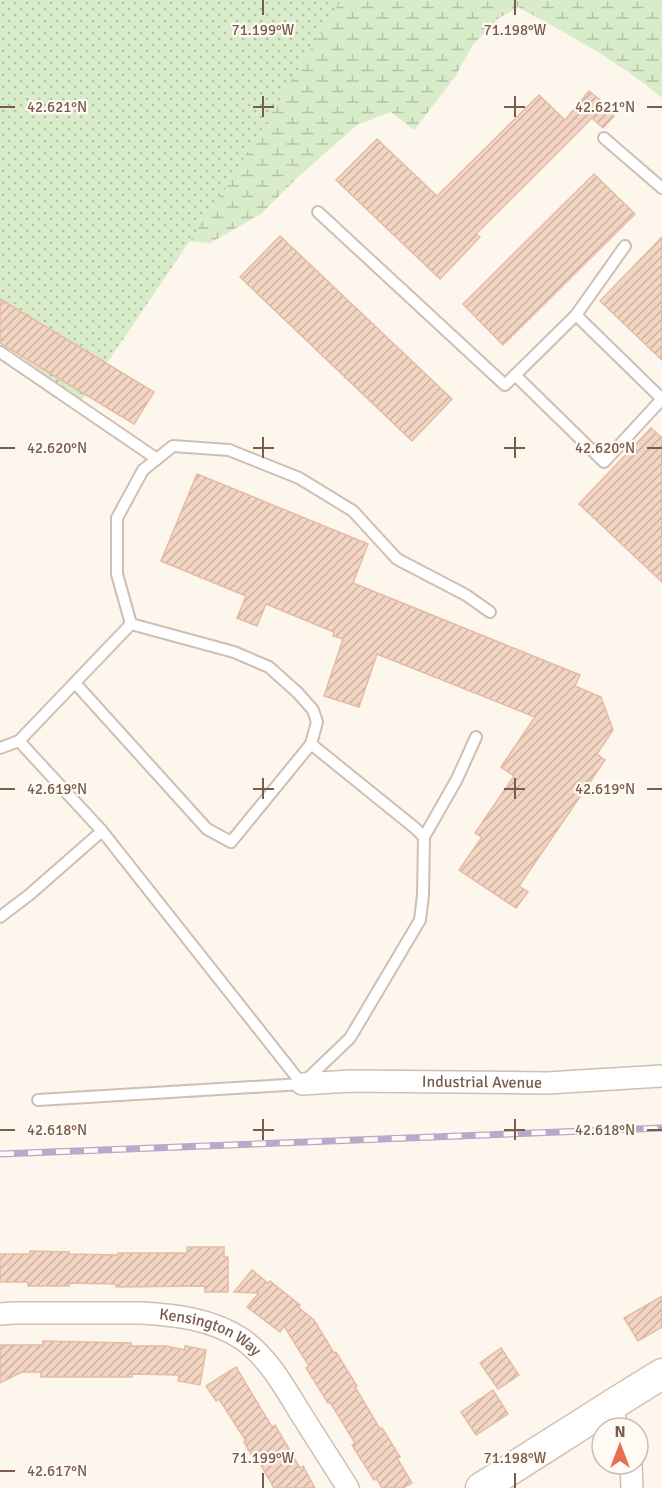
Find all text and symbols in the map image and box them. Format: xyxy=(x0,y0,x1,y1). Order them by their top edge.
text: 71.199°W xyxy=(232,21,295,39)
text: 71.198°W xyxy=(484,21,547,39)
text: 42.621°N xyxy=(27,98,87,116)
text: 42.621°N xyxy=(575,98,635,116)
text: 42.620°N xyxy=(27,439,87,457)
text: 42.620°N xyxy=(575,439,635,457)
text: 42.619°N xyxy=(27,780,87,798)
text: 42.619°N xyxy=(575,780,635,798)
street label: Industrial Avenue xyxy=(422,1072,542,1093)
text: 42.618°N xyxy=(27,1121,87,1139)
text: 42.618°N xyxy=(575,1121,635,1139)
street label: Kensington Way xyxy=(158,1304,266,1361)
north arrow xyxy=(590,1416,650,1476)
text: N xyxy=(614,1422,626,1442)
text: 71.199°W xyxy=(232,1449,295,1467)
text: 71.198°W xyxy=(484,1449,547,1467)
text: 42.617°N xyxy=(27,1462,87,1480)

